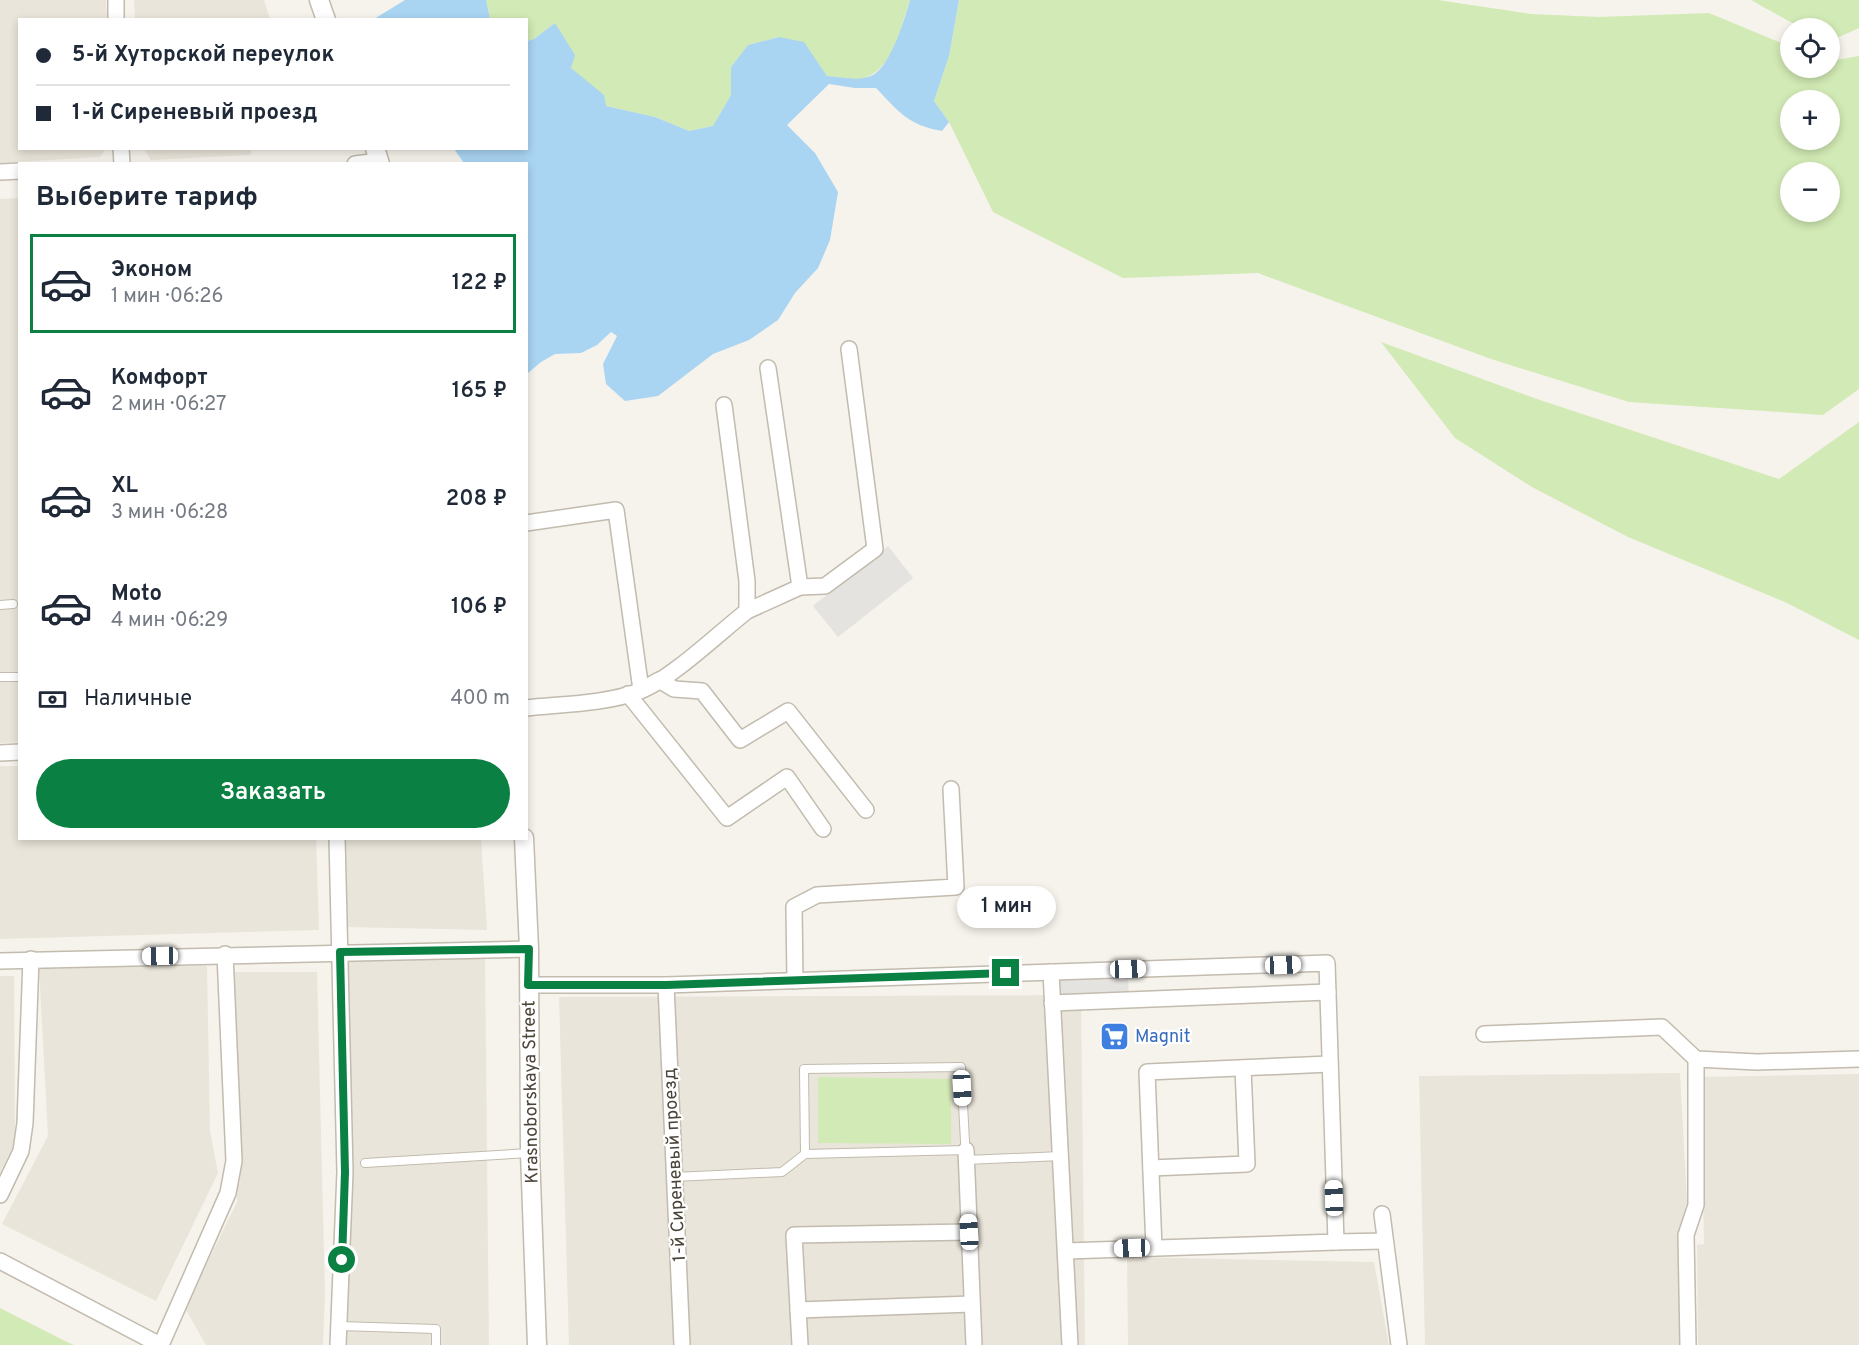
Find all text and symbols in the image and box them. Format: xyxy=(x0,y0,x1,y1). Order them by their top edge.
map controls xyxy=(1780,18,1840,222)
button: locate xyxy=(1780,18,1840,78)
text: 5-й Хуторской переулок xyxy=(72,42,334,69)
button: + xyxy=(1780,90,1840,150)
text: 1-й Сиреневый проезд xyxy=(72,100,317,127)
button: − xyxy=(1780,162,1840,222)
text: Выберите тариф xyxy=(36,181,258,215)
icon: car xyxy=(39,257,93,311)
text: Эконом xyxy=(111,257,192,284)
text: 122 ₽ xyxy=(452,270,507,297)
text: 1 мин · 06:26 xyxy=(111,284,223,310)
icon: car xyxy=(39,365,93,419)
text: Комфорт xyxy=(111,365,208,392)
text: 165 ₽ xyxy=(452,378,507,405)
text: 2 мин · 06:27 xyxy=(111,392,226,418)
icon: car xyxy=(39,473,93,527)
text: XL xyxy=(111,473,138,500)
text: 208 ₽ xyxy=(446,486,507,513)
text: 3 мин · 06:28 xyxy=(111,500,228,526)
icon: car xyxy=(39,581,93,635)
text: Moto xyxy=(111,581,162,608)
text: 106 ₽ xyxy=(451,594,507,621)
text: 4 мин · 06:29 xyxy=(111,608,228,634)
icon: cash xyxy=(36,683,69,716)
text: Наличные xyxy=(84,686,192,713)
text: 400 m xyxy=(450,686,510,712)
button: Заказать xyxy=(36,759,510,828)
callout: 1 мин xyxy=(956,886,1056,928)
text: 1 мин xyxy=(981,894,1032,920)
car xyxy=(142,947,178,965)
car xyxy=(1265,955,1301,975)
route end xyxy=(992,959,1019,986)
car xyxy=(1110,959,1146,979)
street label: Krasnoborskaya Street xyxy=(518,1000,545,1184)
supermarket icon: Magnit xyxy=(1098,1020,1130,1052)
place label: Magnit xyxy=(1135,1026,1190,1049)
street label: 1-й Сиреневый проезд xyxy=(659,1067,692,1262)
car xyxy=(952,1070,972,1106)
car xyxy=(1324,1180,1344,1216)
car xyxy=(959,1214,979,1250)
car xyxy=(1114,1238,1150,1258)
route start xyxy=(328,1246,355,1273)

